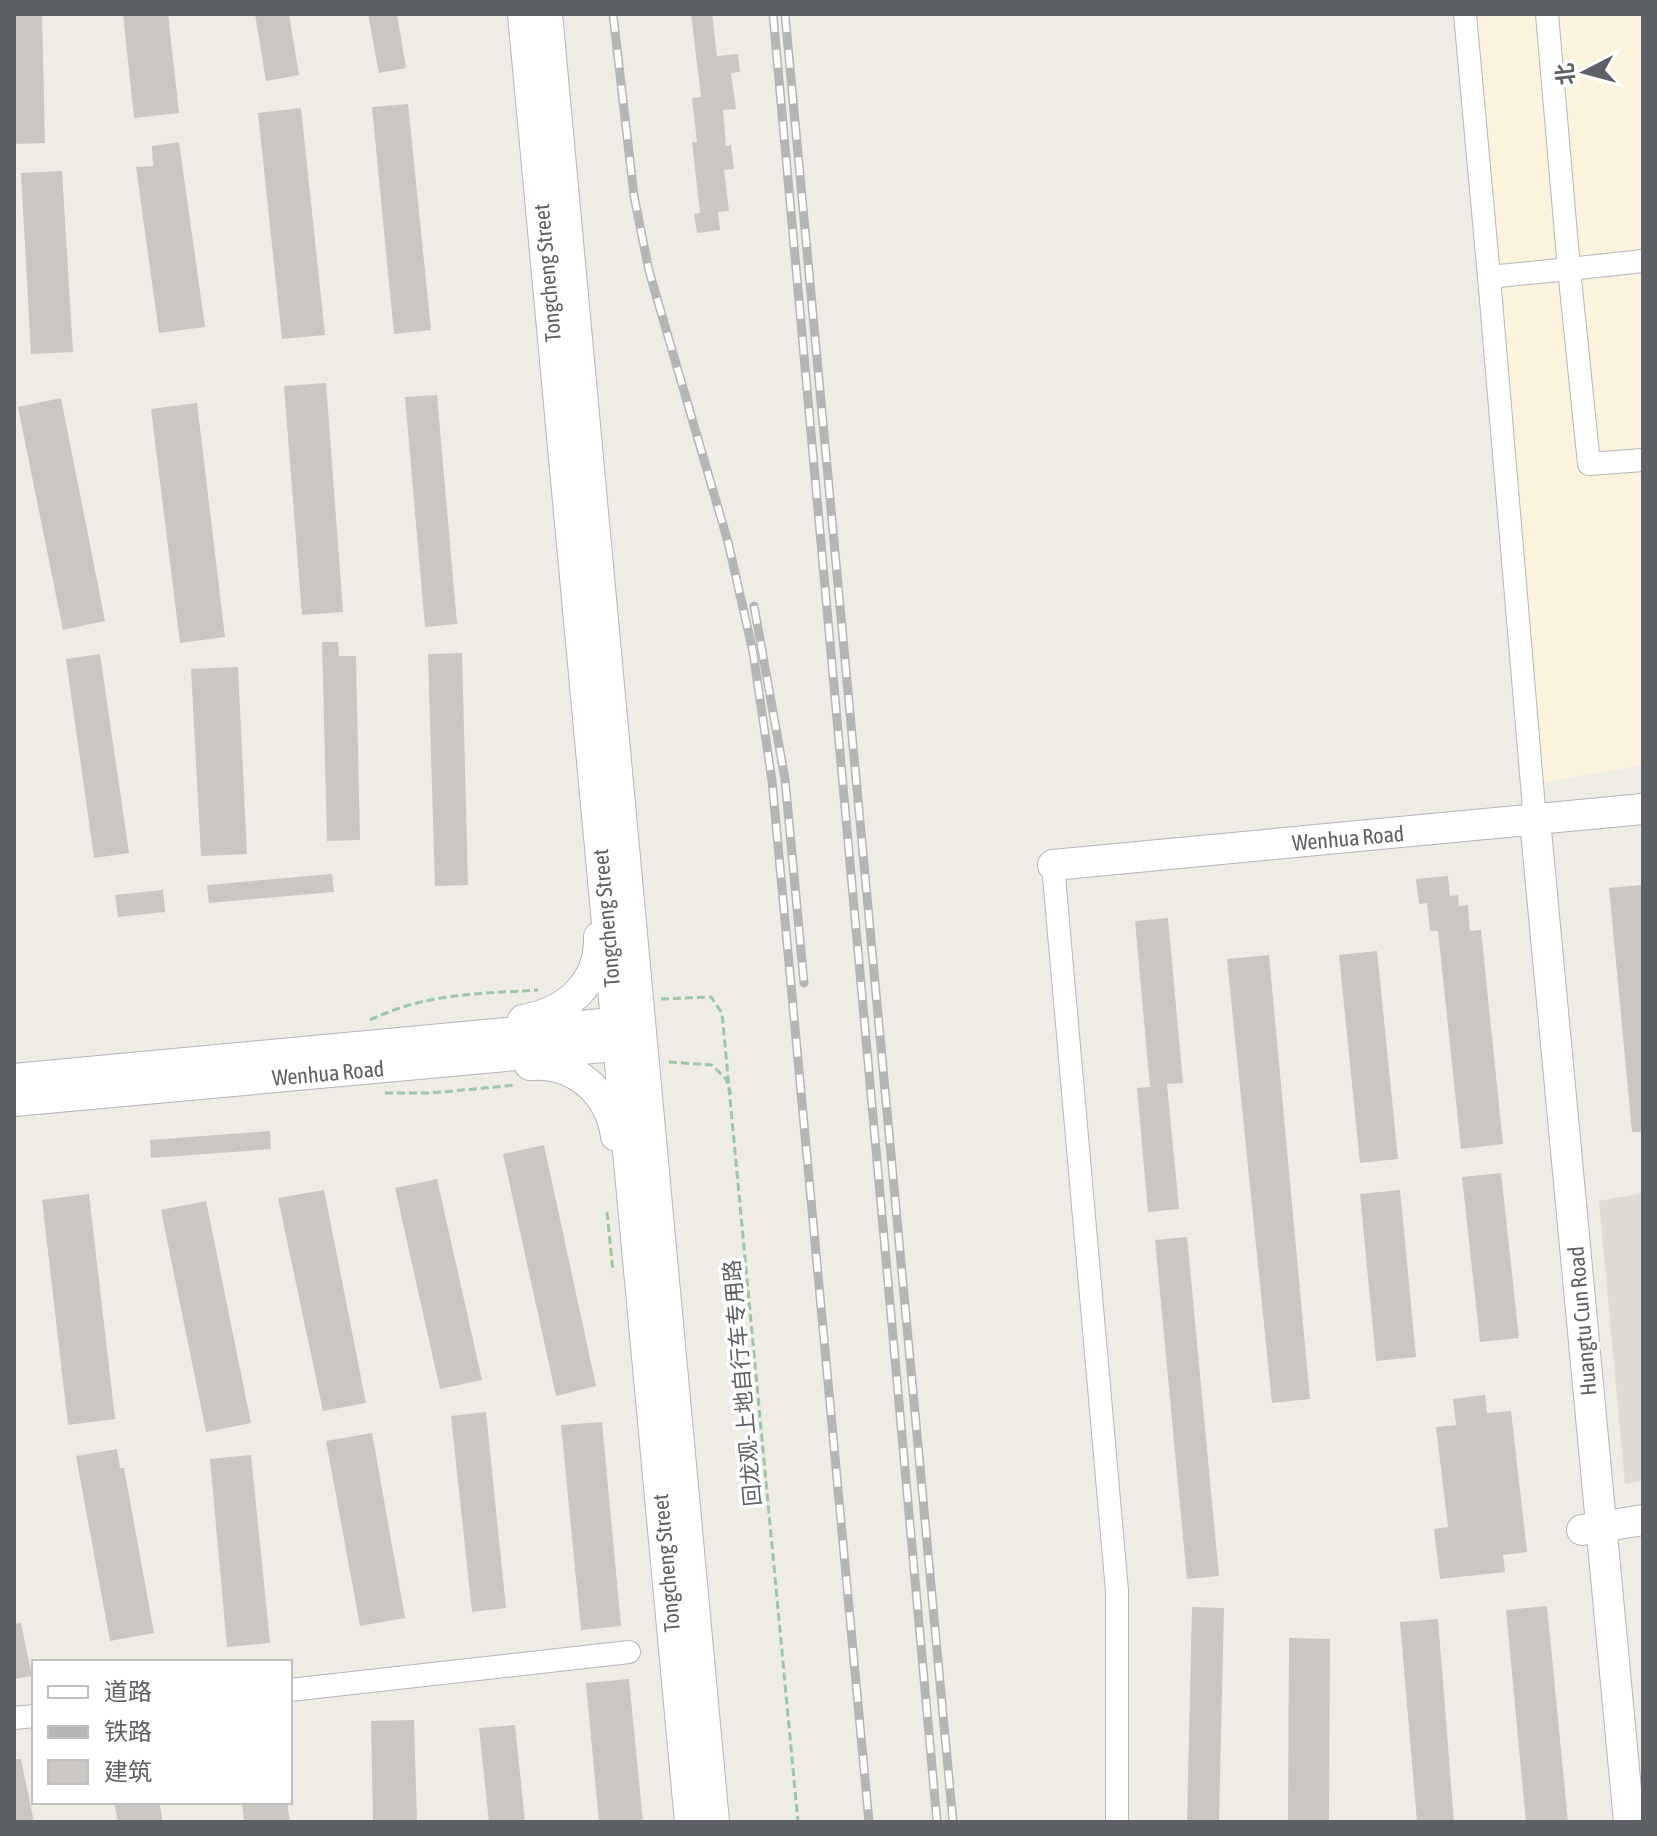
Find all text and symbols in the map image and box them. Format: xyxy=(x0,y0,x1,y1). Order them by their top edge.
north arrow xyxy=(1545,32,1625,112)
text: 北 xyxy=(1551,62,1579,86)
street label: Tongcheng Street xyxy=(528,203,566,343)
street label: Wenhua Road xyxy=(1291,820,1405,856)
street label: Tongcheng Street xyxy=(587,848,625,988)
street label: Wenhua Road xyxy=(271,1055,385,1091)
street label: Huangtu Cun Road xyxy=(1563,1245,1601,1397)
street label: 回龙观-上地自行车专用路 xyxy=(718,1259,766,1507)
street label: Tongcheng Street xyxy=(647,1493,685,1633)
legend xyxy=(32,1660,292,1804)
text: 道路 xyxy=(104,1678,152,1705)
text: 铁路 xyxy=(104,1718,152,1745)
text: 建筑 xyxy=(104,1758,152,1785)

